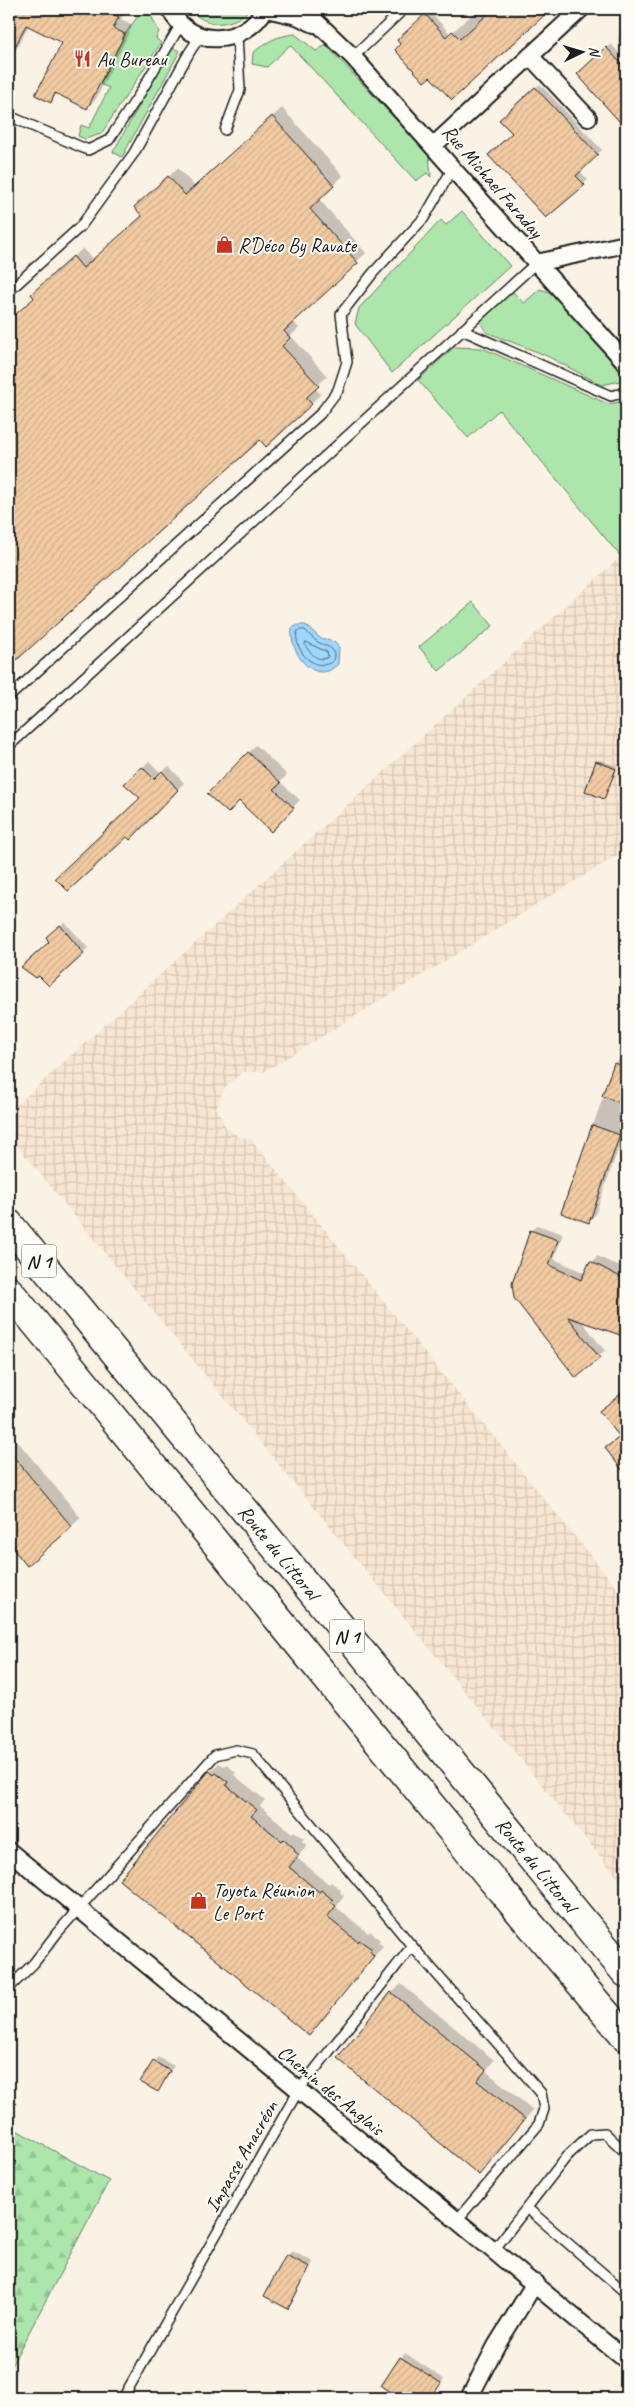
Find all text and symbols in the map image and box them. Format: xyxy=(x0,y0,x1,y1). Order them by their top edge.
north arrow xyxy=(558,28,608,78)
text: N xyxy=(586,46,604,58)
place label: Au Bureau xyxy=(97,47,168,72)
restaurant icon: Au Bureau xyxy=(73,49,93,69)
street label: Rue Michael Faraday xyxy=(437,120,550,245)
place label: R’Déco By Ravate xyxy=(238,233,358,258)
shop icon: R’Déco By Ravate xyxy=(214,235,234,255)
road number: N 1 xyxy=(22,1244,56,1278)
street label: Route du Littoral xyxy=(233,1500,327,1607)
road number: N 1 xyxy=(330,1620,364,1652)
street label: Route du Littoral xyxy=(490,1813,585,1920)
place label: Toyota Réunion Le Port xyxy=(213,1878,315,1926)
shop icon: Toyota Réunion Le Port xyxy=(189,1891,209,1911)
street label: Chemin des Anglais xyxy=(272,2040,391,2142)
street label: Impasse Anacréon xyxy=(199,2095,284,2217)

